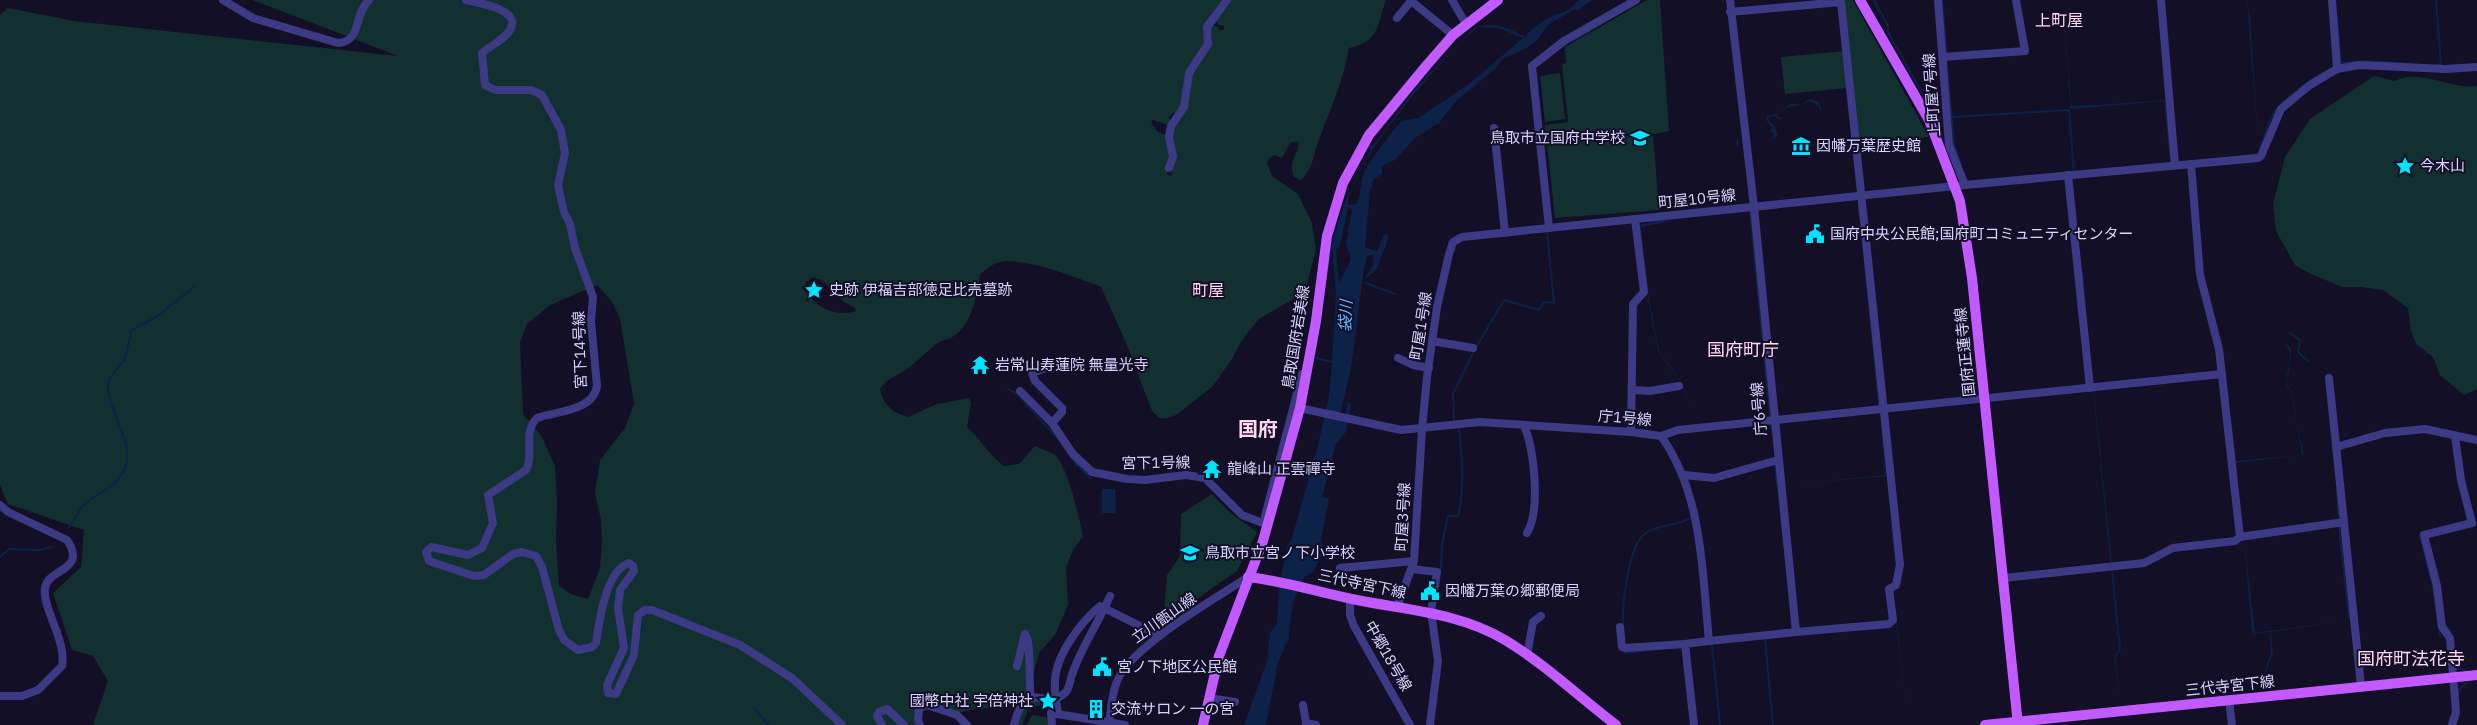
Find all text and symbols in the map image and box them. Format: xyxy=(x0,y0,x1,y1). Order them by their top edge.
district label: 上町屋 xyxy=(2035,10,2083,30)
street label: 上町屋7号線 xyxy=(1919,52,1944,138)
school or university icon: 鳥取市立国府中学校 xyxy=(1629,127,1651,149)
place label: 鳥取市立国府中学校 xyxy=(1490,128,1625,147)
museum icon: 因幡万葉歴史館 xyxy=(1790,135,1812,157)
place label: 因幡万葉歴史館 xyxy=(1816,136,1921,155)
place icon: 今木山 xyxy=(2394,155,2416,177)
place label: 今木山 xyxy=(2420,156,2465,175)
street label: 町屋10号線 xyxy=(1657,185,1737,212)
public building icon: 国府中央公民館;国府町コミュニティセンター xyxy=(1804,223,1826,245)
place label: 国府中央公民館;国府町コミュニティセンター xyxy=(1830,224,2133,243)
place icon: 史跡 伊福吉部徳足比売墓跡 xyxy=(803,279,825,301)
place label: 史跡 伊福吉部徳足比売墓跡 xyxy=(829,280,1013,299)
district label: 町屋 xyxy=(1192,280,1224,300)
street label: 鳥取国府岩美線 xyxy=(1278,284,1313,390)
street label: 町屋1号線 xyxy=(1406,290,1435,361)
water label: 袋川 xyxy=(1334,298,1356,333)
street label: 国府正蓮寺線 xyxy=(1950,306,1979,398)
street label: 宮下14号線 xyxy=(569,311,590,389)
district label: 国府町庁 xyxy=(1707,338,1779,361)
temple icon: 岩常山寿蓮院 無量光寺 xyxy=(969,354,991,376)
place label: 岩常山寿蓮院 無量光寺 xyxy=(995,355,1149,374)
street label: 庁6号線 xyxy=(1747,381,1770,437)
street label: 庁1号線 xyxy=(1597,406,1653,429)
district label: 国府 xyxy=(1238,415,1278,442)
street label: 宮下1号線 xyxy=(1121,452,1191,473)
temple icon: 龍峰山 正雲禪寺 xyxy=(1201,458,1223,480)
place label: 龍峰山 正雲禪寺 xyxy=(1227,459,1336,478)
street label: 町屋3号線 xyxy=(1391,482,1414,552)
school or university icon: 鳥取市立宮ノ下小学校 xyxy=(1179,542,1201,564)
place label: 鳥取市立宮ノ下小学校 xyxy=(1205,543,1355,562)
street label: 三代寺宮下線 xyxy=(1316,565,1408,602)
public building icon: 因幡万葉の郷郵便局 xyxy=(1419,580,1441,602)
place label: 因幡万葉の郷郵便局 xyxy=(1445,581,1580,600)
street label: 立川甑山線 xyxy=(1128,588,1200,647)
street label: 中郷18号線 xyxy=(1361,617,1416,694)
district label: 国府町法花寺 xyxy=(2357,647,2465,670)
public building icon: 宮ノ下地区公民館 xyxy=(1091,656,1113,678)
place label: 宮ノ下地区公民館 xyxy=(1117,657,1237,676)
street label: 三代寺宮下線 xyxy=(2184,671,2276,700)
place icon: 國幣中社 宇倍神社 xyxy=(1037,690,1059,712)
place label: 國幣中社 宇倍神社 xyxy=(909,691,1033,710)
building icon: 交流サロン 一の宮 xyxy=(1085,698,1107,720)
place label: 交流サロン 一の宮 xyxy=(1111,699,1235,718)

